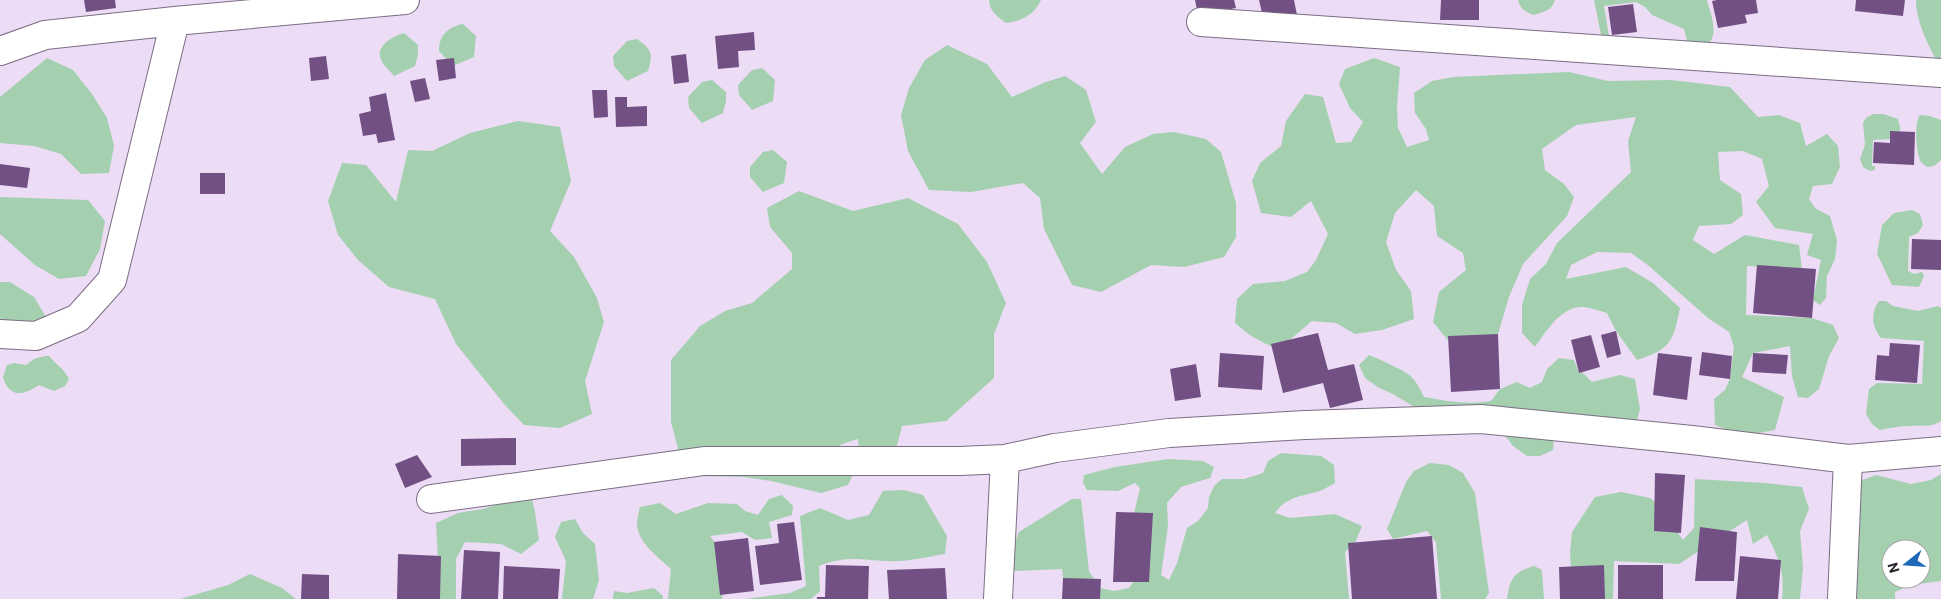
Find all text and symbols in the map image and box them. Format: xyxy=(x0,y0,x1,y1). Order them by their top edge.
north arrow xyxy=(1881,539,1931,589)
text: N xyxy=(1884,561,1903,575)

